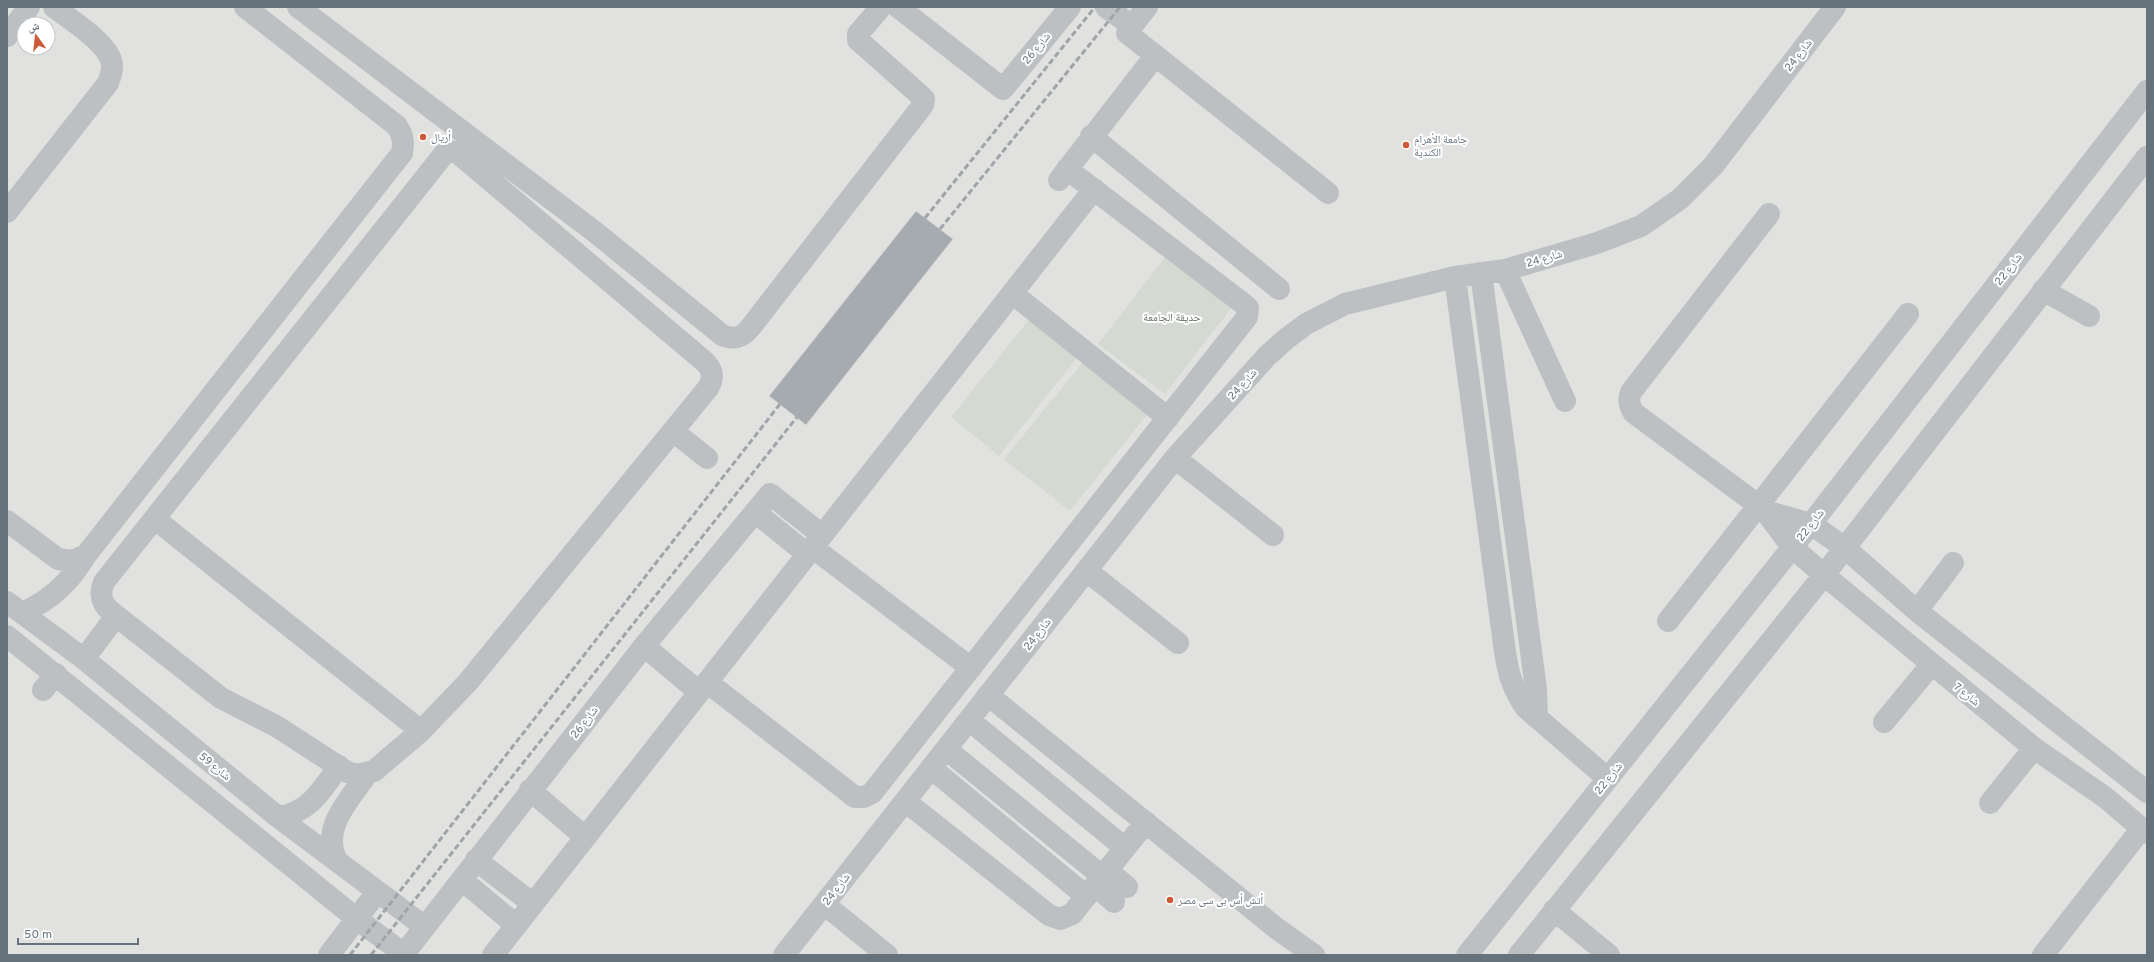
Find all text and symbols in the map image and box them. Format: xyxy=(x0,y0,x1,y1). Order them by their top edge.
north arrow xyxy=(16,16,56,56)
text: ش xyxy=(26,19,41,36)
street label: شارع 26 xyxy=(1020,30,1054,67)
street label: شارع 24 xyxy=(1782,37,1816,74)
place label: أريال xyxy=(431,130,451,145)
marker: أريال xyxy=(418,132,428,142)
place label: جامعة الأهرام الكندية xyxy=(1414,133,1467,160)
marker: جامعة الأهرام الكندية xyxy=(1401,140,1411,150)
street label: شارع 24 xyxy=(1525,247,1564,271)
street label: شارع 22 xyxy=(1992,251,2026,288)
park label: حديقة الجامعة xyxy=(1143,311,1201,325)
street label: شارع 24 xyxy=(1225,366,1260,403)
street label: شارع 22 xyxy=(1794,507,1828,544)
street label: شارع 24 xyxy=(1021,616,1055,653)
street label: شارع 7 xyxy=(1951,680,1982,709)
street label: شارع 26 xyxy=(568,704,602,741)
street label: شارع 59 xyxy=(196,750,233,784)
street label: شارع 22 xyxy=(1592,760,1626,797)
street label: شارع 24 xyxy=(820,871,854,908)
place label: أتش أس بى سى مصر xyxy=(1177,893,1263,908)
marker: أتش أس بى سى مصر xyxy=(1165,895,1175,905)
scale bar xyxy=(18,920,138,946)
text: 50 m xyxy=(24,927,52,943)

